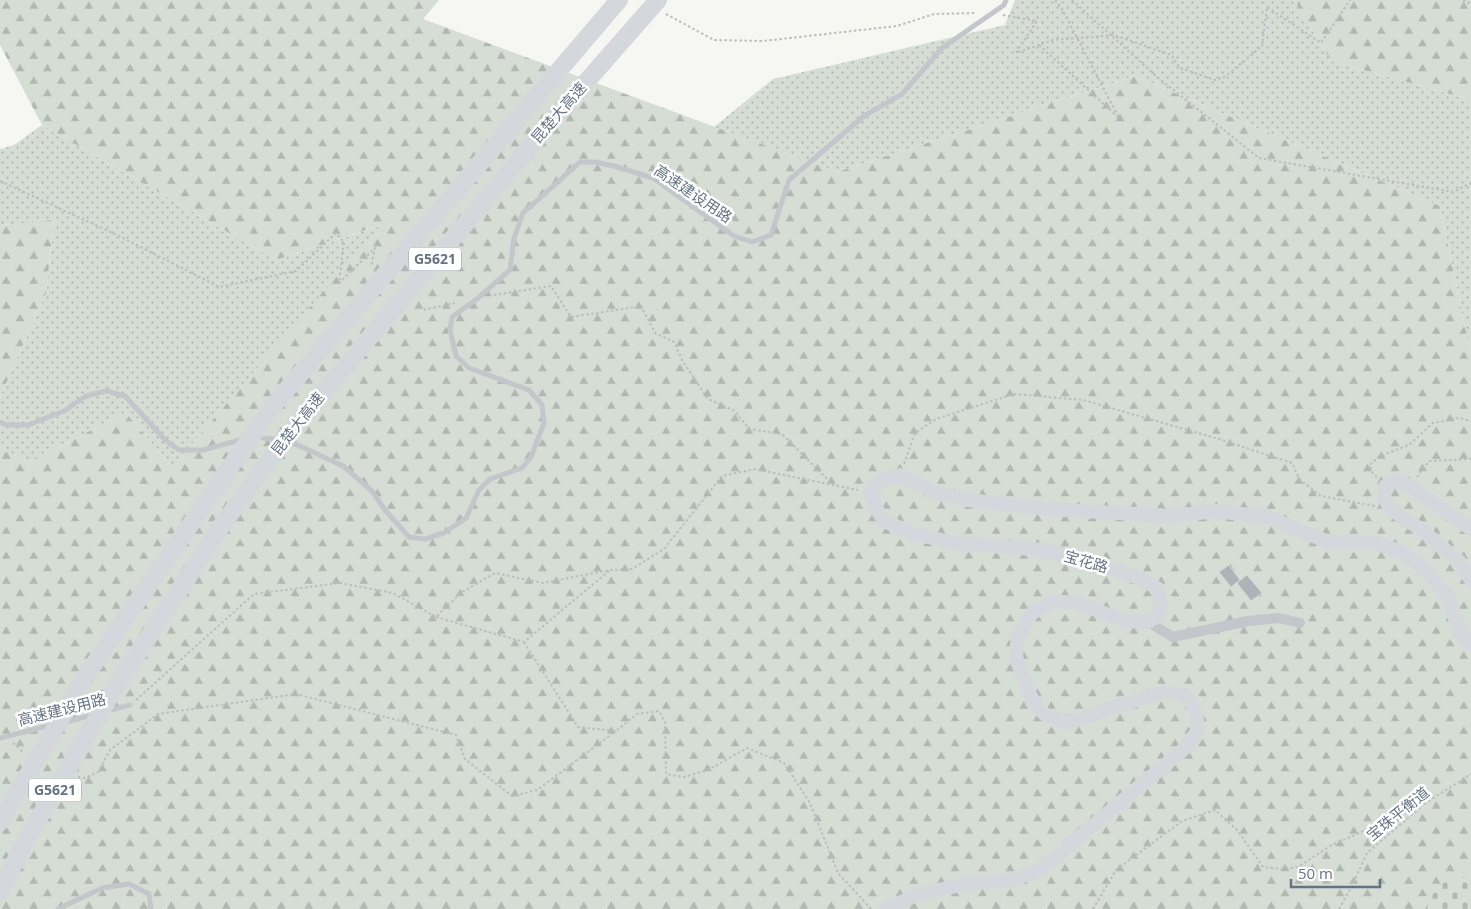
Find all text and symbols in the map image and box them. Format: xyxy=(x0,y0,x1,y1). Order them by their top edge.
street label: 昆楚大高速 xyxy=(526,77,590,147)
street label: 高速建设用路 xyxy=(651,160,736,227)
road number: G5621 xyxy=(409,248,461,270)
street label: 昆楚大高速 xyxy=(266,388,328,459)
street label: 宝花路 xyxy=(1062,545,1111,577)
street label: 高速建设用路 xyxy=(16,688,108,730)
road number: G5621 xyxy=(29,778,81,802)
street label: 宝珠平衡道 xyxy=(1362,782,1433,845)
scale bar xyxy=(1291,856,1380,888)
text: 50 m xyxy=(1298,863,1333,883)

